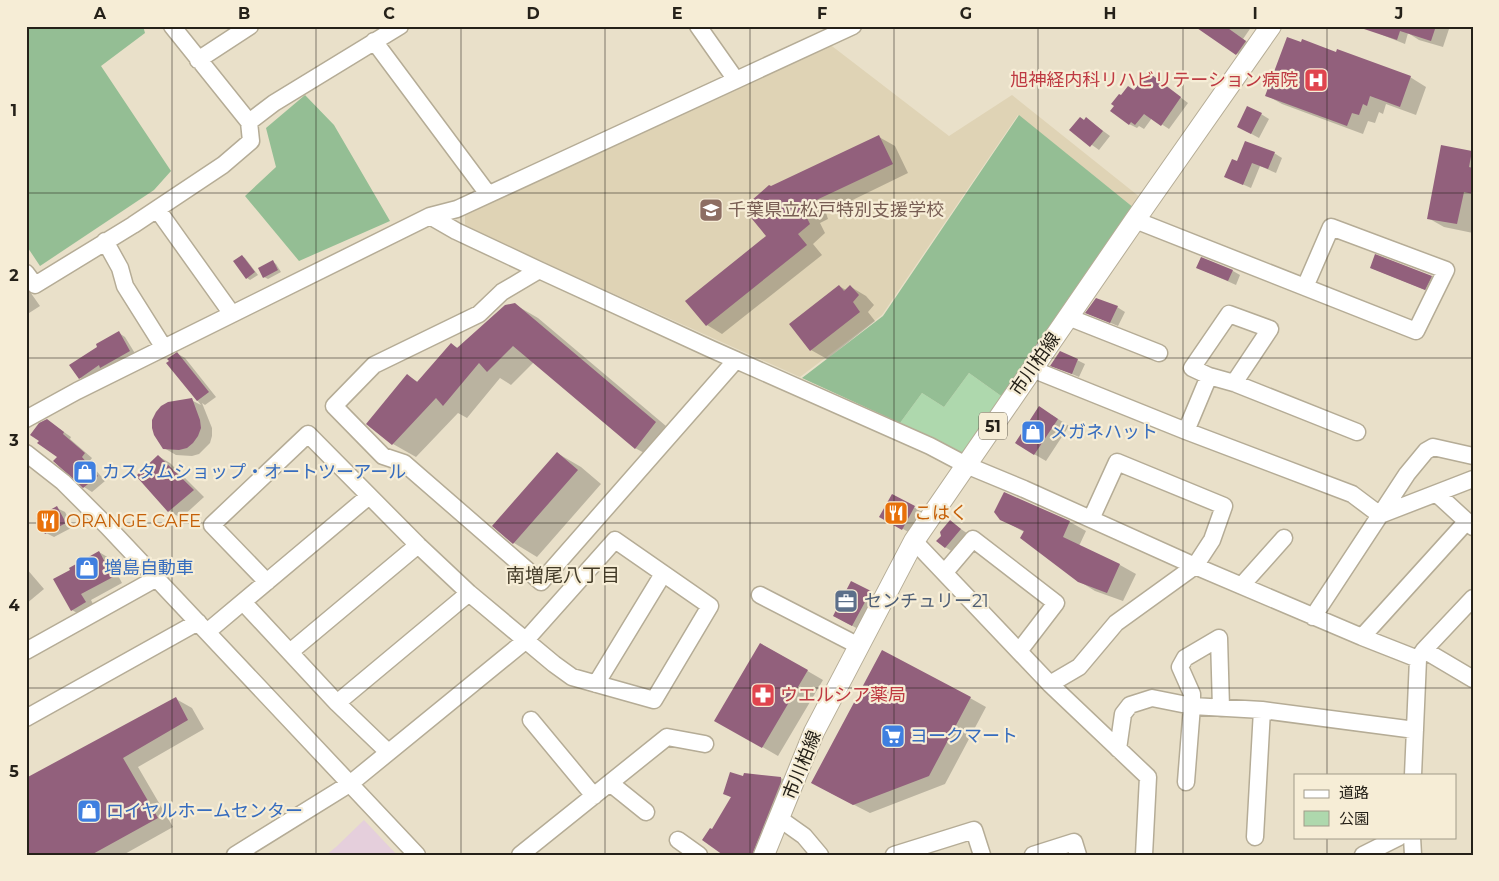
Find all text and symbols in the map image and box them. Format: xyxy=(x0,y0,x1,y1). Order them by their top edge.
text: A xyxy=(93,4,107,23)
text: B xyxy=(238,4,250,23)
text: C xyxy=(383,4,395,23)
text: D xyxy=(526,4,540,23)
text: E xyxy=(672,4,682,23)
text: F xyxy=(817,4,827,23)
text: G xyxy=(960,4,972,23)
text: H xyxy=(1104,4,1116,23)
text: I xyxy=(1252,4,1258,23)
text: J xyxy=(1394,4,1403,23)
hospital icon: 旭神経内科リハビリテーション病院 xyxy=(1303,67,1329,93)
place label: 旭神経内科リハビリテーション病院 xyxy=(1010,69,1298,91)
text: 1 xyxy=(11,101,17,120)
school or university icon: 千葉県立松戸特別支援学校 xyxy=(698,197,724,223)
place label: 千葉県立松戸特別支援学校 xyxy=(728,199,944,221)
text: 2 xyxy=(9,266,19,285)
street label: 市川柏線 xyxy=(1005,328,1065,400)
road number: 51 xyxy=(979,412,1007,440)
shop icon: メガネハット xyxy=(1020,419,1046,445)
place label: メガネハット xyxy=(1050,421,1158,443)
text: 3 xyxy=(8,431,19,450)
shop icon: カスタムショップ・オートツーアール xyxy=(72,459,98,485)
place label: カスタムショップ・オートツーアール xyxy=(102,461,406,483)
restaurant icon: こはく xyxy=(883,500,909,526)
place label: こはく xyxy=(914,502,968,524)
restaurant icon: ORANGE CAFE xyxy=(35,508,61,534)
place label: ORANGE CAFE xyxy=(66,510,201,532)
shop icon: 増島自動車 xyxy=(74,555,100,581)
place label: 増島自動車 xyxy=(104,557,194,579)
district label: 南増尾八丁目 xyxy=(506,564,620,587)
office icon: センチュリー21 xyxy=(833,588,859,614)
place label: センチュリー21 xyxy=(864,590,989,612)
text: 4 xyxy=(8,596,20,615)
pharmacy icon: ウエルシア薬局 xyxy=(750,682,776,708)
place label: ウエルシア薬局 xyxy=(780,684,906,706)
supermarket icon: ヨークマート xyxy=(880,723,906,749)
place label: ヨークマート xyxy=(910,725,1018,747)
street label: 市川柏線 xyxy=(778,728,826,802)
text: 5 xyxy=(9,762,19,781)
legend xyxy=(1294,774,1456,838)
text: 道路 xyxy=(1339,783,1369,802)
shop icon: ロイヤルホームセンター xyxy=(76,798,102,824)
place label: ロイヤルホームセンター xyxy=(106,800,303,822)
text: 公園 xyxy=(1339,809,1369,828)

